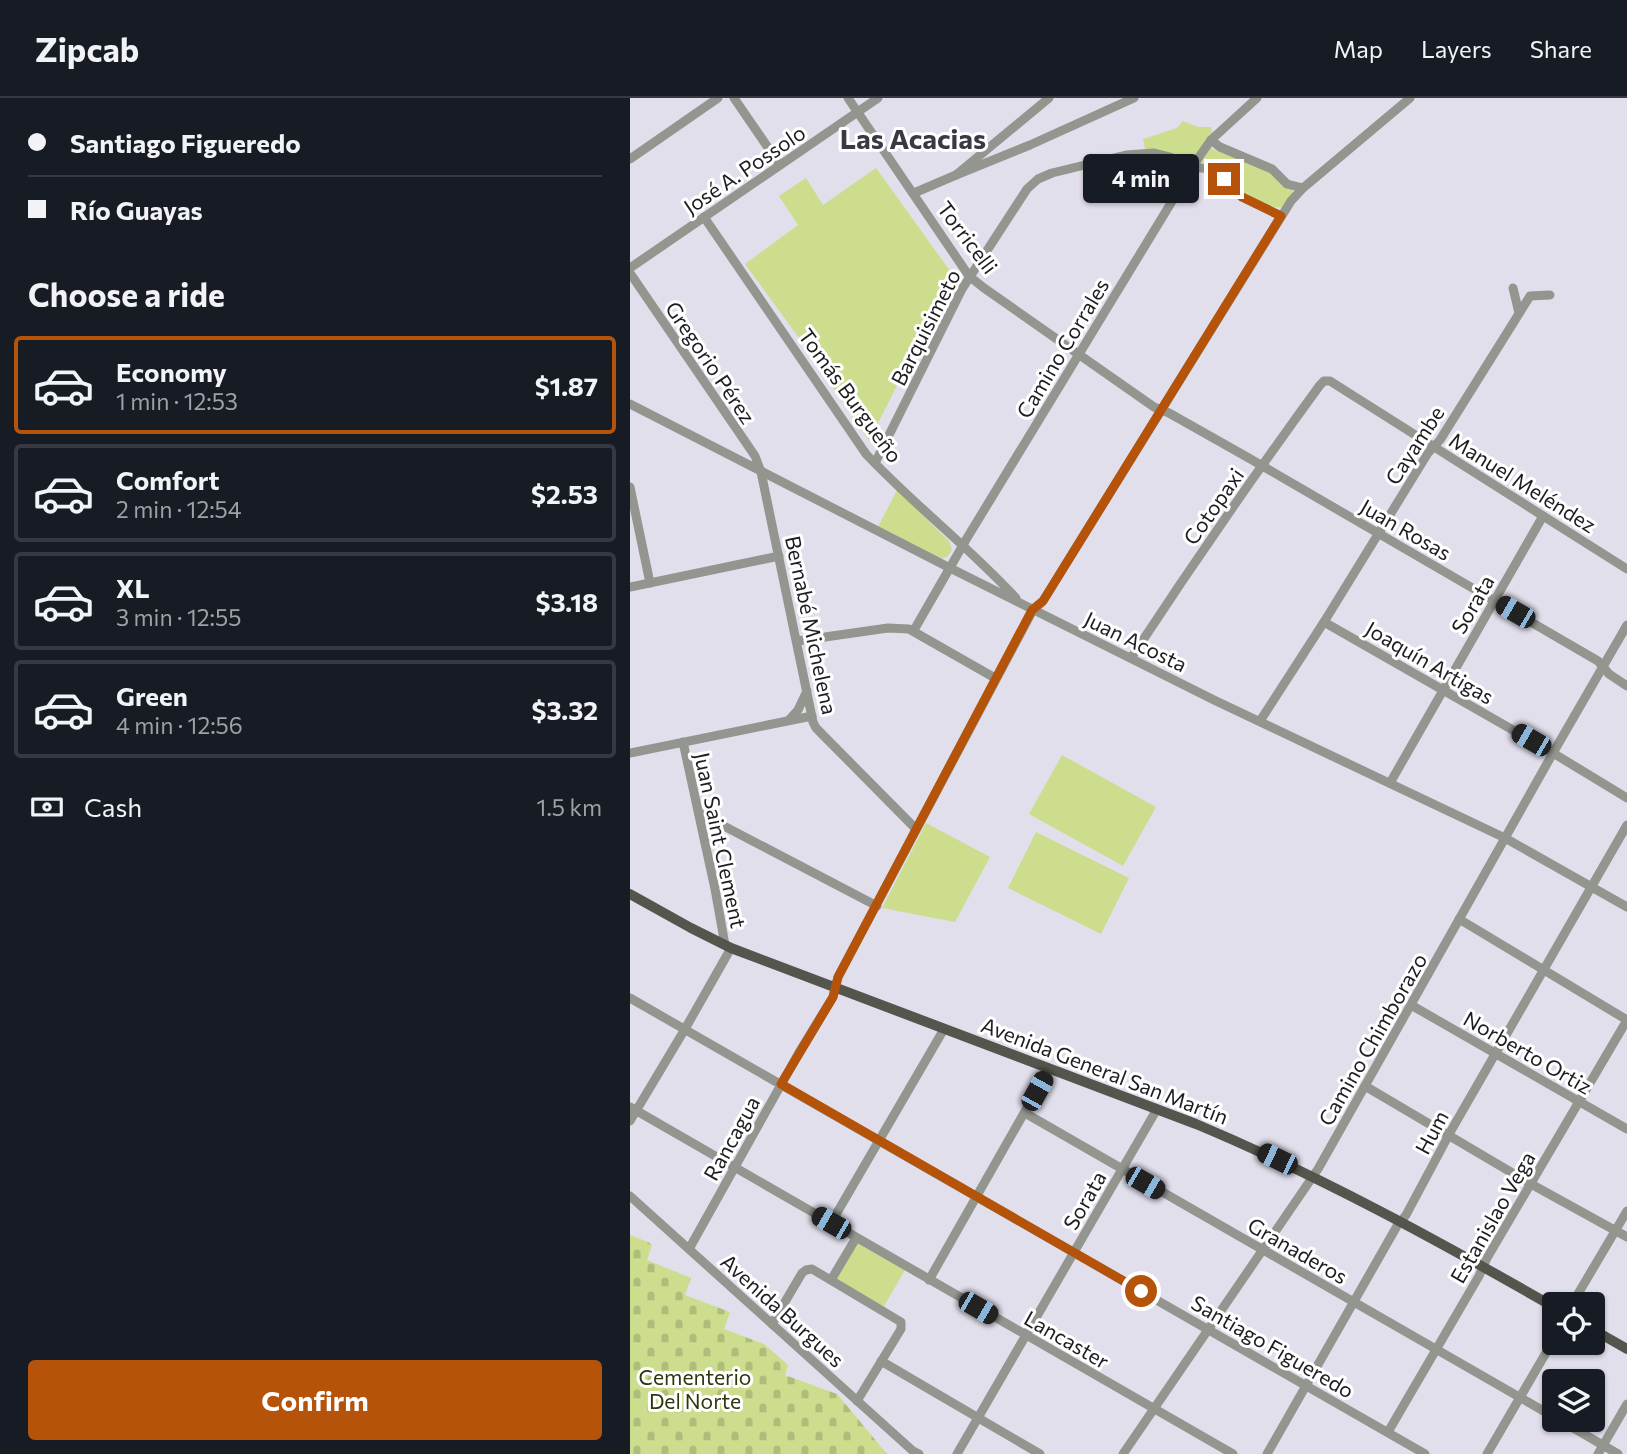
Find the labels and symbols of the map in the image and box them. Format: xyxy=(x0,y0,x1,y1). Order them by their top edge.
street label: José A. Possolo xyxy=(678,119,810,219)
district label: Las Acacias xyxy=(840,121,986,155)
callout: 4 min xyxy=(1084,154,1200,204)
route end xyxy=(1208,163,1240,195)
street label: Torricelli xyxy=(933,196,1003,278)
street label: Barquisimeto xyxy=(885,265,965,389)
street label: Camino Corrales xyxy=(1011,274,1113,422)
street label: Gregorio Pérez xyxy=(661,296,761,428)
street label: Tomás Burgueño xyxy=(794,323,908,467)
street label: Cayambe xyxy=(1379,401,1449,489)
street label: Manuel Meléndez xyxy=(1445,427,1601,537)
street label: Cotopaxi xyxy=(1178,463,1248,549)
street label: Juan Rosas xyxy=(1356,493,1456,565)
street label: Bernabé Michelena xyxy=(781,533,843,717)
street label: Sorata xyxy=(1445,570,1499,638)
car xyxy=(1492,592,1539,632)
street label: Juan Acosta xyxy=(1081,606,1191,676)
street label: Joaquín Artigas xyxy=(1362,615,1498,709)
car xyxy=(1508,720,1555,760)
street label: Juan Saint Clement xyxy=(690,750,752,930)
street label: Camino Chimborazo xyxy=(1312,948,1432,1130)
street label: Norberto Ortiz xyxy=(1460,1005,1596,1099)
street label: Avenida General San Martín xyxy=(978,1011,1232,1129)
car xyxy=(1018,1068,1057,1114)
street label: Rancagua xyxy=(698,1091,764,1185)
street label: Hum xyxy=(1409,1106,1453,1158)
car xyxy=(1254,1140,1301,1178)
street label: Estanislao Vega xyxy=(1444,1147,1540,1287)
car xyxy=(1122,1163,1169,1203)
street label: Sorata xyxy=(1057,1166,1111,1234)
car xyxy=(808,1203,855,1243)
street label: Granaderos xyxy=(1244,1211,1352,1289)
street label: Avenida Burgues xyxy=(716,1248,850,1372)
route start xyxy=(1125,1275,1157,1307)
car xyxy=(955,1288,1002,1328)
street label: Santiago Figueredo xyxy=(1187,1289,1359,1403)
street label: Lancaster xyxy=(1020,1305,1114,1373)
park label: Cementerio Del Norte xyxy=(639,1364,751,1413)

